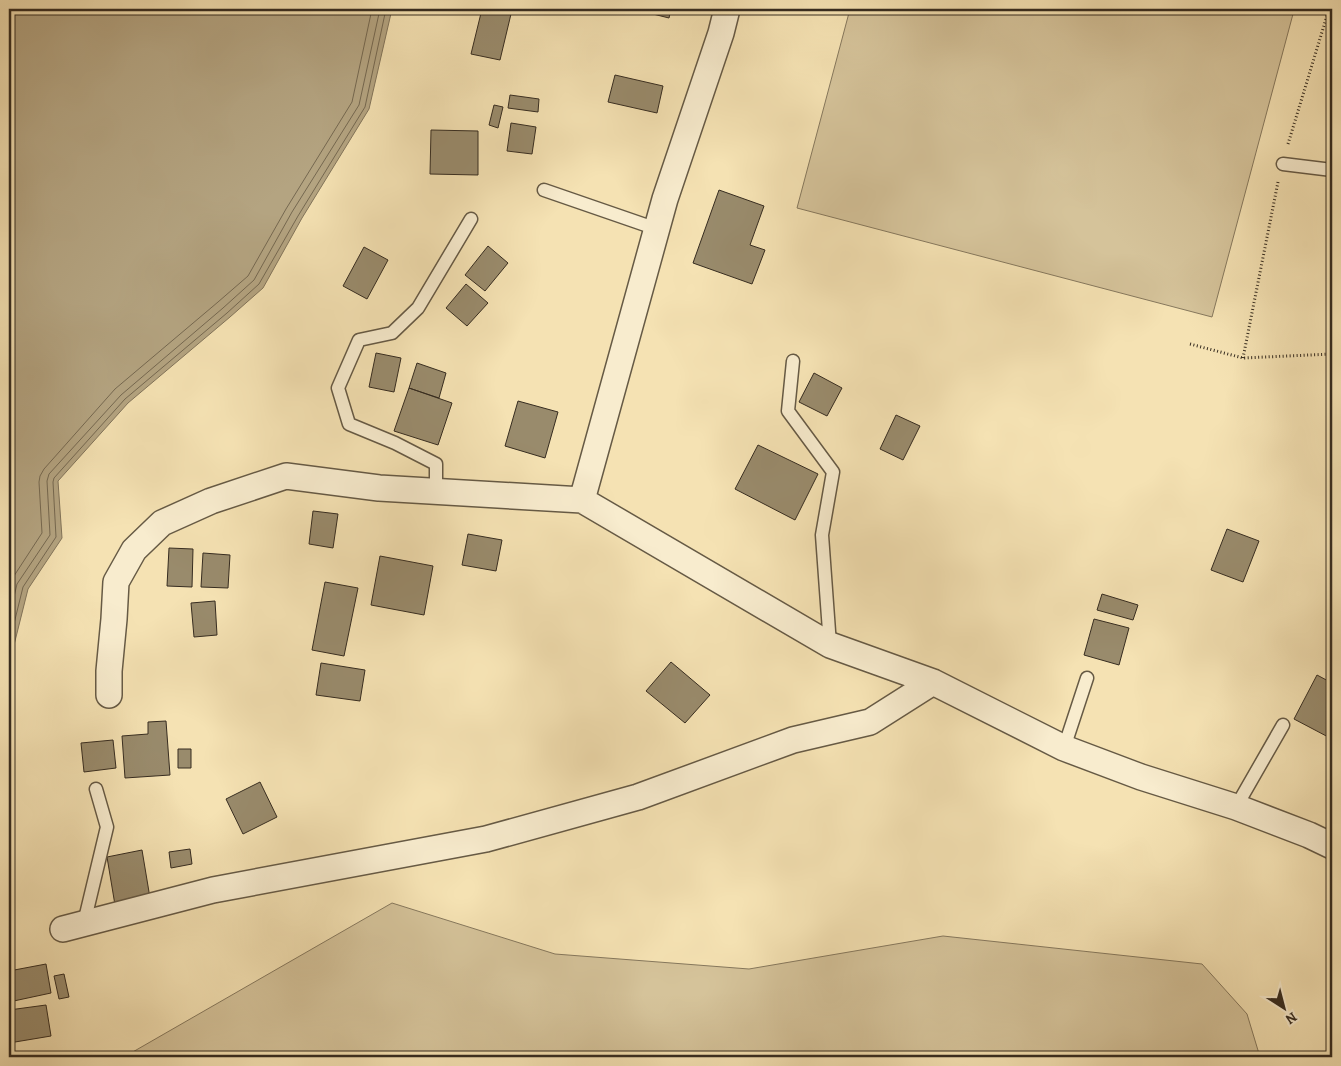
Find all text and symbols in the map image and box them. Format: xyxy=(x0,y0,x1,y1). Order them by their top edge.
north arrow xyxy=(1258,984,1308,1034)
text: N xyxy=(1282,1007,1301,1029)

